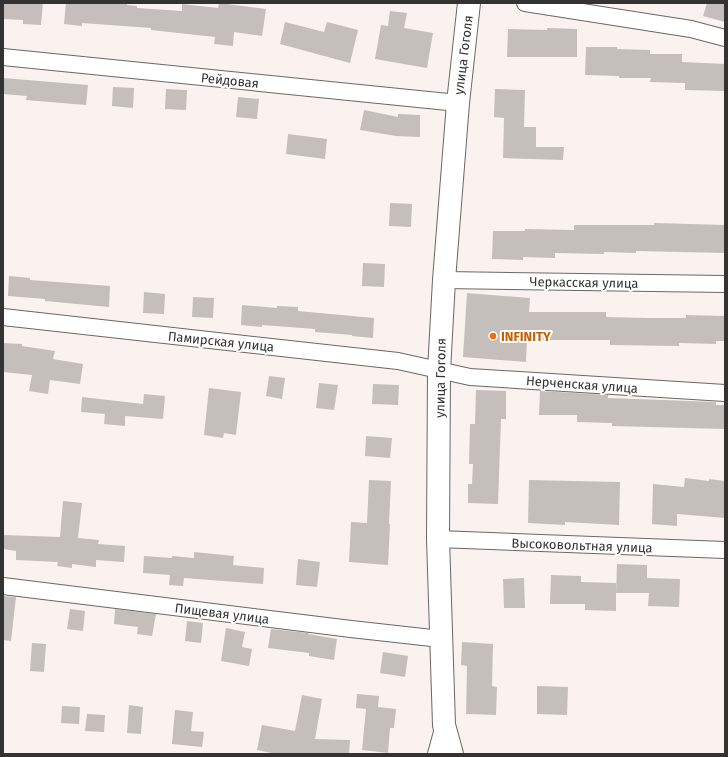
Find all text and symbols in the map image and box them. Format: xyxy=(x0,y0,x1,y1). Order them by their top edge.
street label: улица Гоголя xyxy=(451,14,476,96)
street label: Рейдовая xyxy=(200,70,260,91)
street label: Черкасская улица xyxy=(529,274,639,291)
street label: Памирская улица xyxy=(167,328,275,355)
place label: INFINITY xyxy=(501,329,551,344)
marker: INFINITY xyxy=(488,331,498,341)
street label: улица Гоголя xyxy=(432,338,449,418)
street label: Нерченская улица xyxy=(525,373,638,396)
street label: Высоковольтная улица xyxy=(511,536,653,555)
street label: Пищевая улица xyxy=(174,600,270,627)

